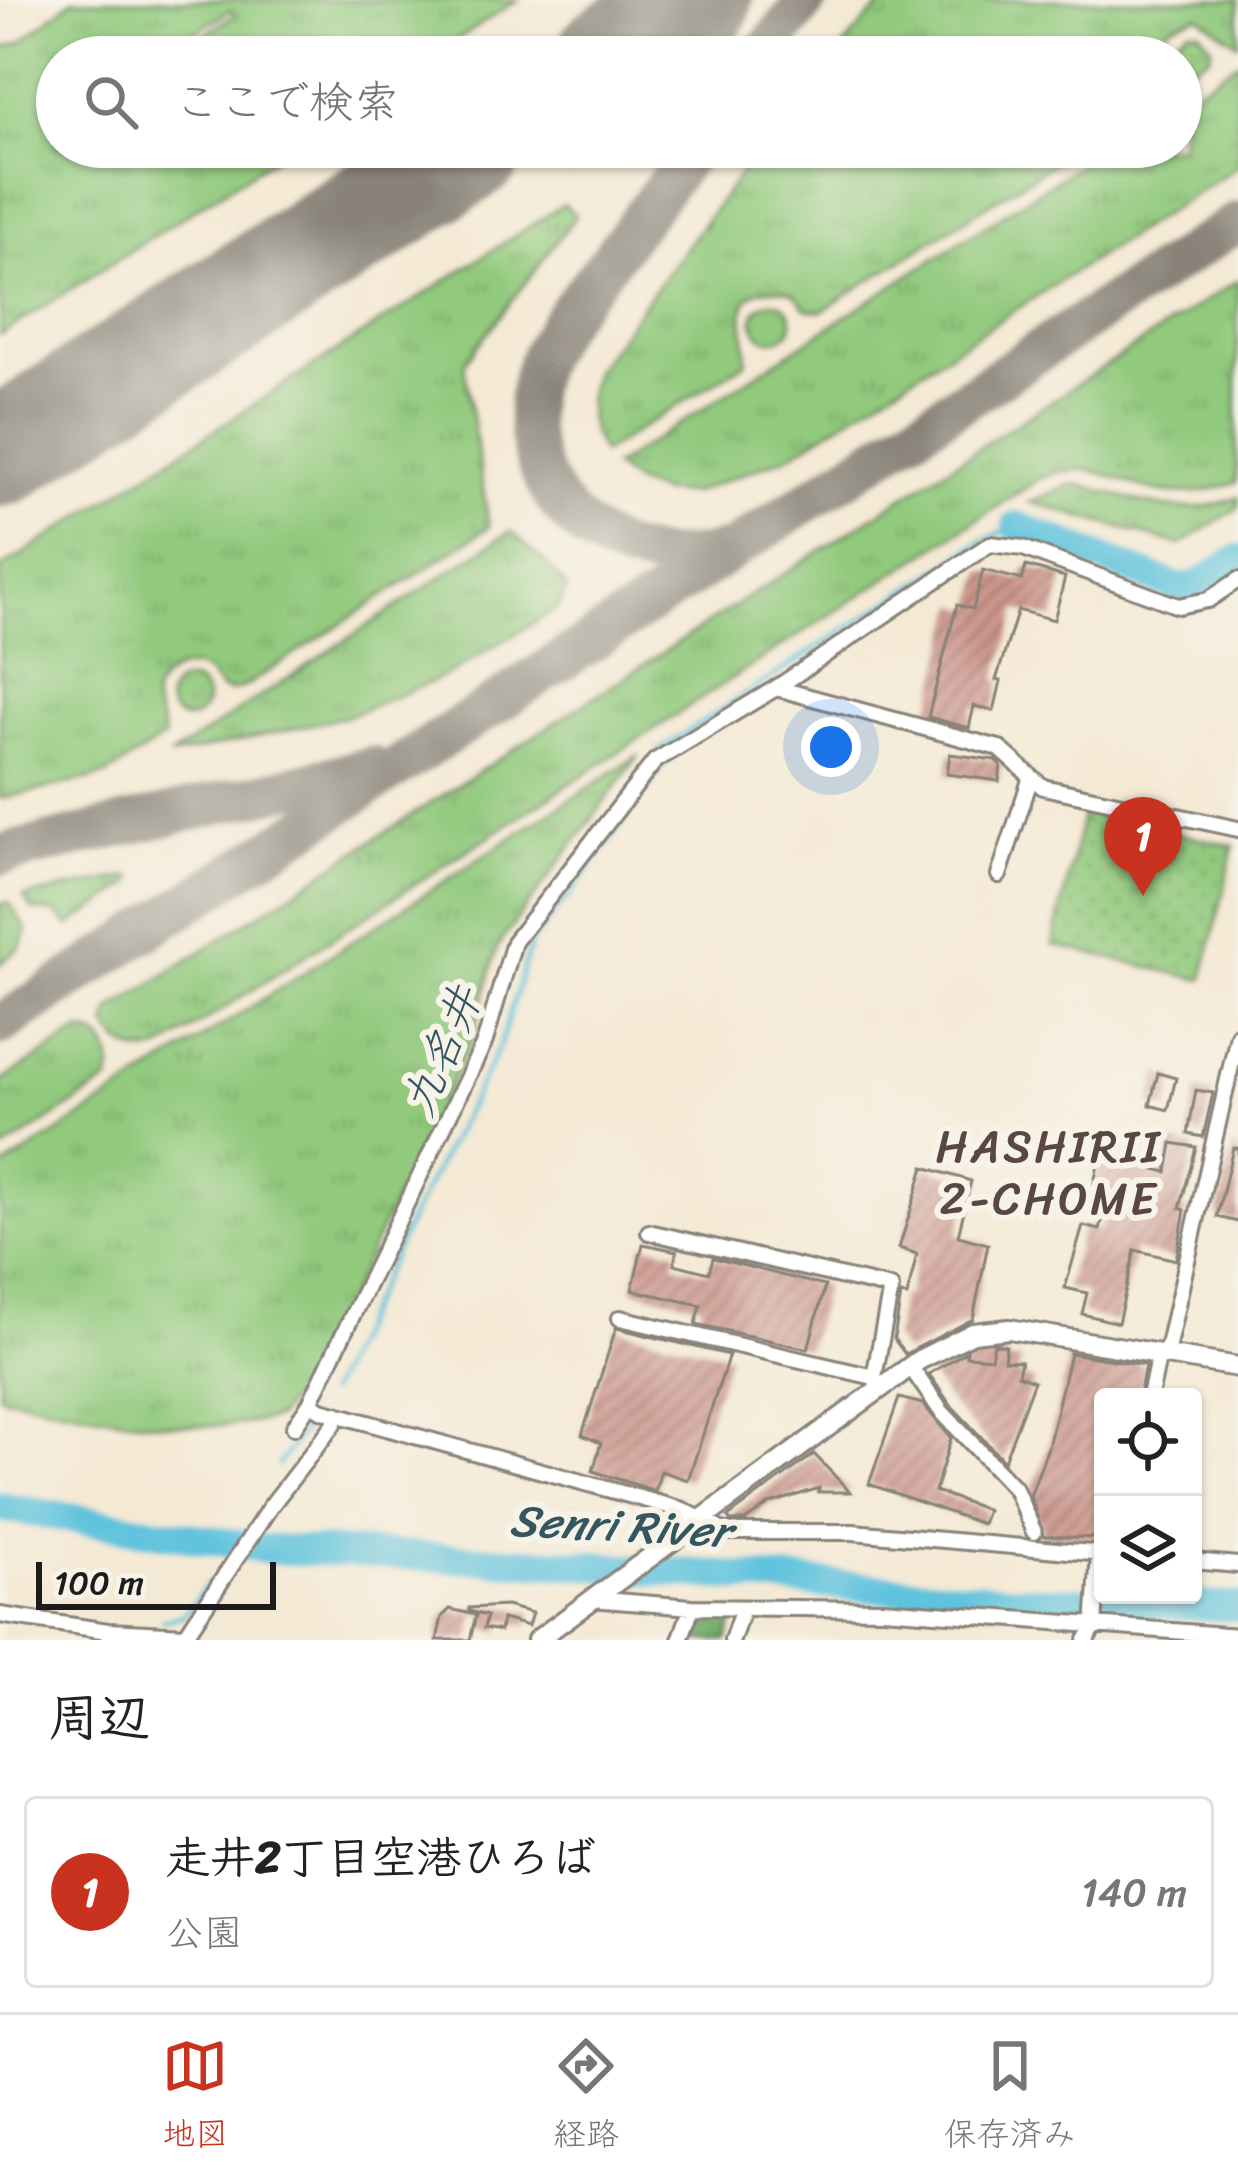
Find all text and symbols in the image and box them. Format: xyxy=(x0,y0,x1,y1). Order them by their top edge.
search box xyxy=(36,36,1202,168)
text: ここで検索 xyxy=(174,62,399,142)
icon: search xyxy=(78,69,144,135)
your location xyxy=(801,717,861,777)
pin: 1 xyxy=(1104,797,1182,896)
water label: 九名井 xyxy=(379,972,506,1129)
district label: HASHIRII 2-CHOME xyxy=(936,1107,1162,1239)
map controls xyxy=(1094,1388,1202,1604)
button: locate xyxy=(1094,1388,1202,1496)
water label: Senri River xyxy=(508,1480,740,1572)
button: layers xyxy=(1094,1496,1202,1604)
text: 100 m xyxy=(54,1554,144,1612)
scale bar xyxy=(36,1556,276,1609)
text: 周辺 xyxy=(48,1673,150,1763)
text: 走井2丁目空港ひろば xyxy=(165,1818,596,1898)
text: 1 xyxy=(82,1858,98,1927)
text: 140 m xyxy=(1081,1858,1187,1927)
text: 公園 xyxy=(165,1898,243,1967)
tab: 地図 xyxy=(162,2033,228,2163)
tab: 経路 xyxy=(553,2033,619,2163)
tab: 保存済み xyxy=(944,2033,1076,2163)

